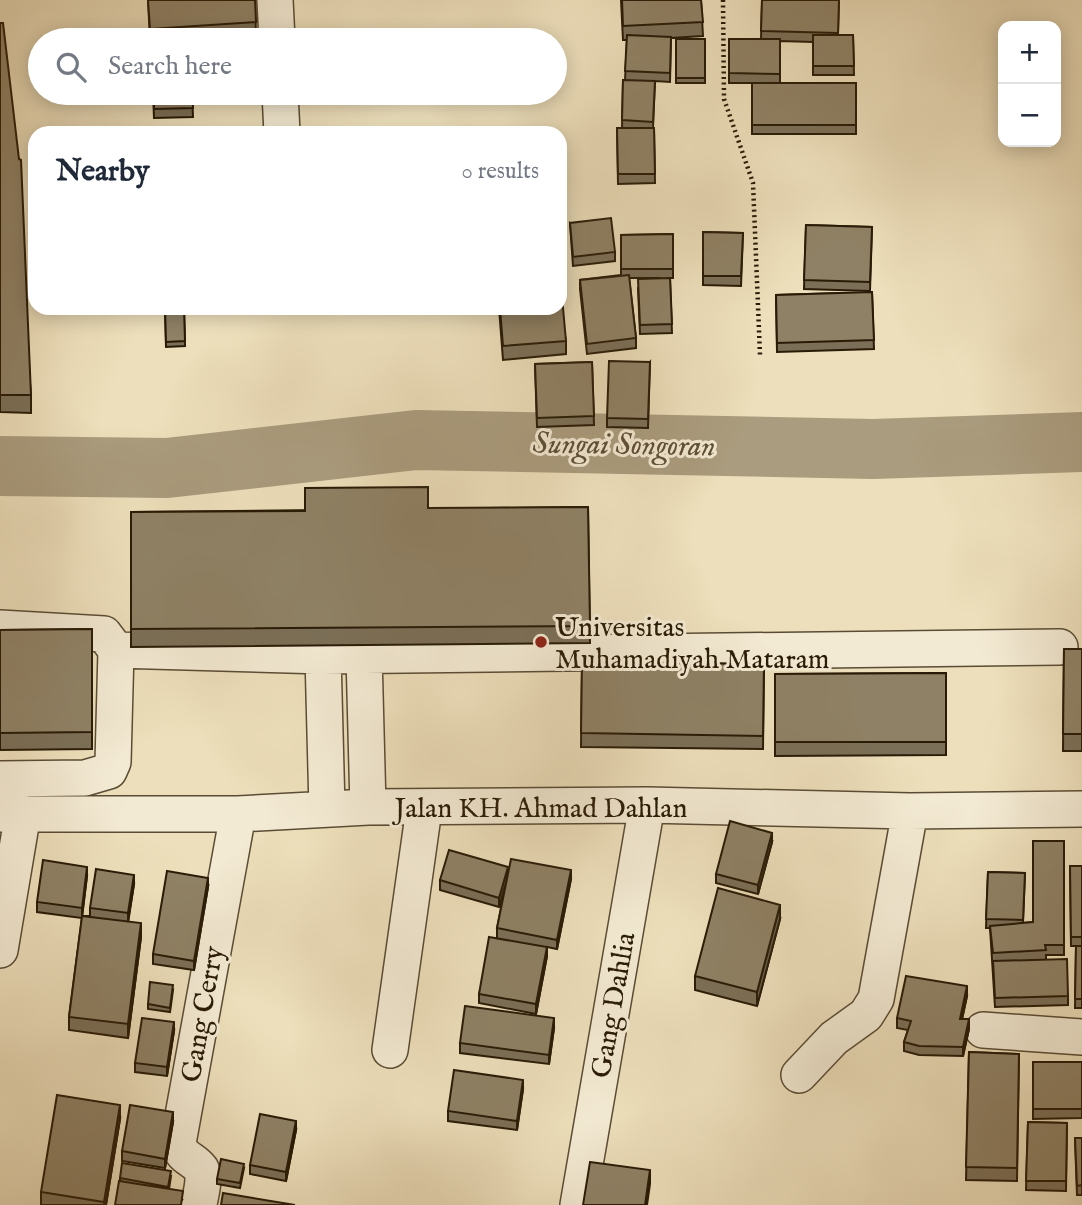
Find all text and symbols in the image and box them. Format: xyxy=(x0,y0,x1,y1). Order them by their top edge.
map controls xyxy=(998,21,1061,147)
button: + xyxy=(998,21,1061,84)
search box xyxy=(28,28,567,105)
icon: search xyxy=(52,48,90,86)
text: Search here xyxy=(108,50,232,83)
button: − xyxy=(998,84,1061,147)
text: Nearby xyxy=(56,153,149,191)
text: 0 results xyxy=(461,157,539,186)
water label: Sungai Songoran xyxy=(532,425,716,467)
place label: Universitas Muhamadiyah Mataram xyxy=(555,611,829,678)
marker: Universitas Muhamadiyah Mataram xyxy=(533,634,549,650)
street label: Jalan KH. Ahmad Dahlan xyxy=(392,792,687,827)
street label: Gang Dahlia xyxy=(584,929,645,1081)
street label: Gang Cerry xyxy=(174,943,233,1085)

